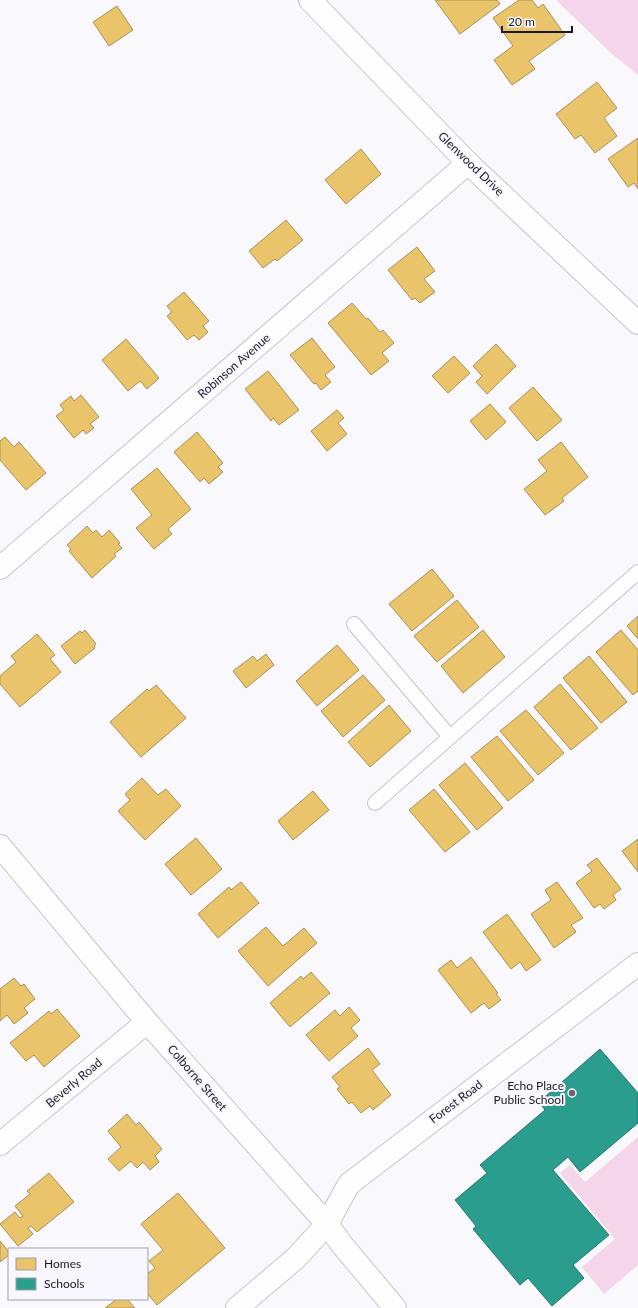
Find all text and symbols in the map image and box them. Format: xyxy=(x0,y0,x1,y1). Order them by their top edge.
scale bar xyxy=(502,8,572,34)
text: 20 m xyxy=(508,14,535,29)
street label: Glenwood Drive xyxy=(435,128,507,199)
street label: Robinson Avenue xyxy=(194,330,273,401)
street label: Colborne Street xyxy=(164,1041,231,1114)
street label: Beverly Road xyxy=(42,1055,105,1111)
street label: Forest Road xyxy=(426,1077,485,1126)
place label: Echo Place Public School xyxy=(494,1078,564,1107)
marker: Echo Place Public School xyxy=(567,1088,577,1098)
legend xyxy=(8,1248,148,1300)
text: Homes xyxy=(44,1256,81,1271)
text: Schools xyxy=(44,1276,85,1291)

